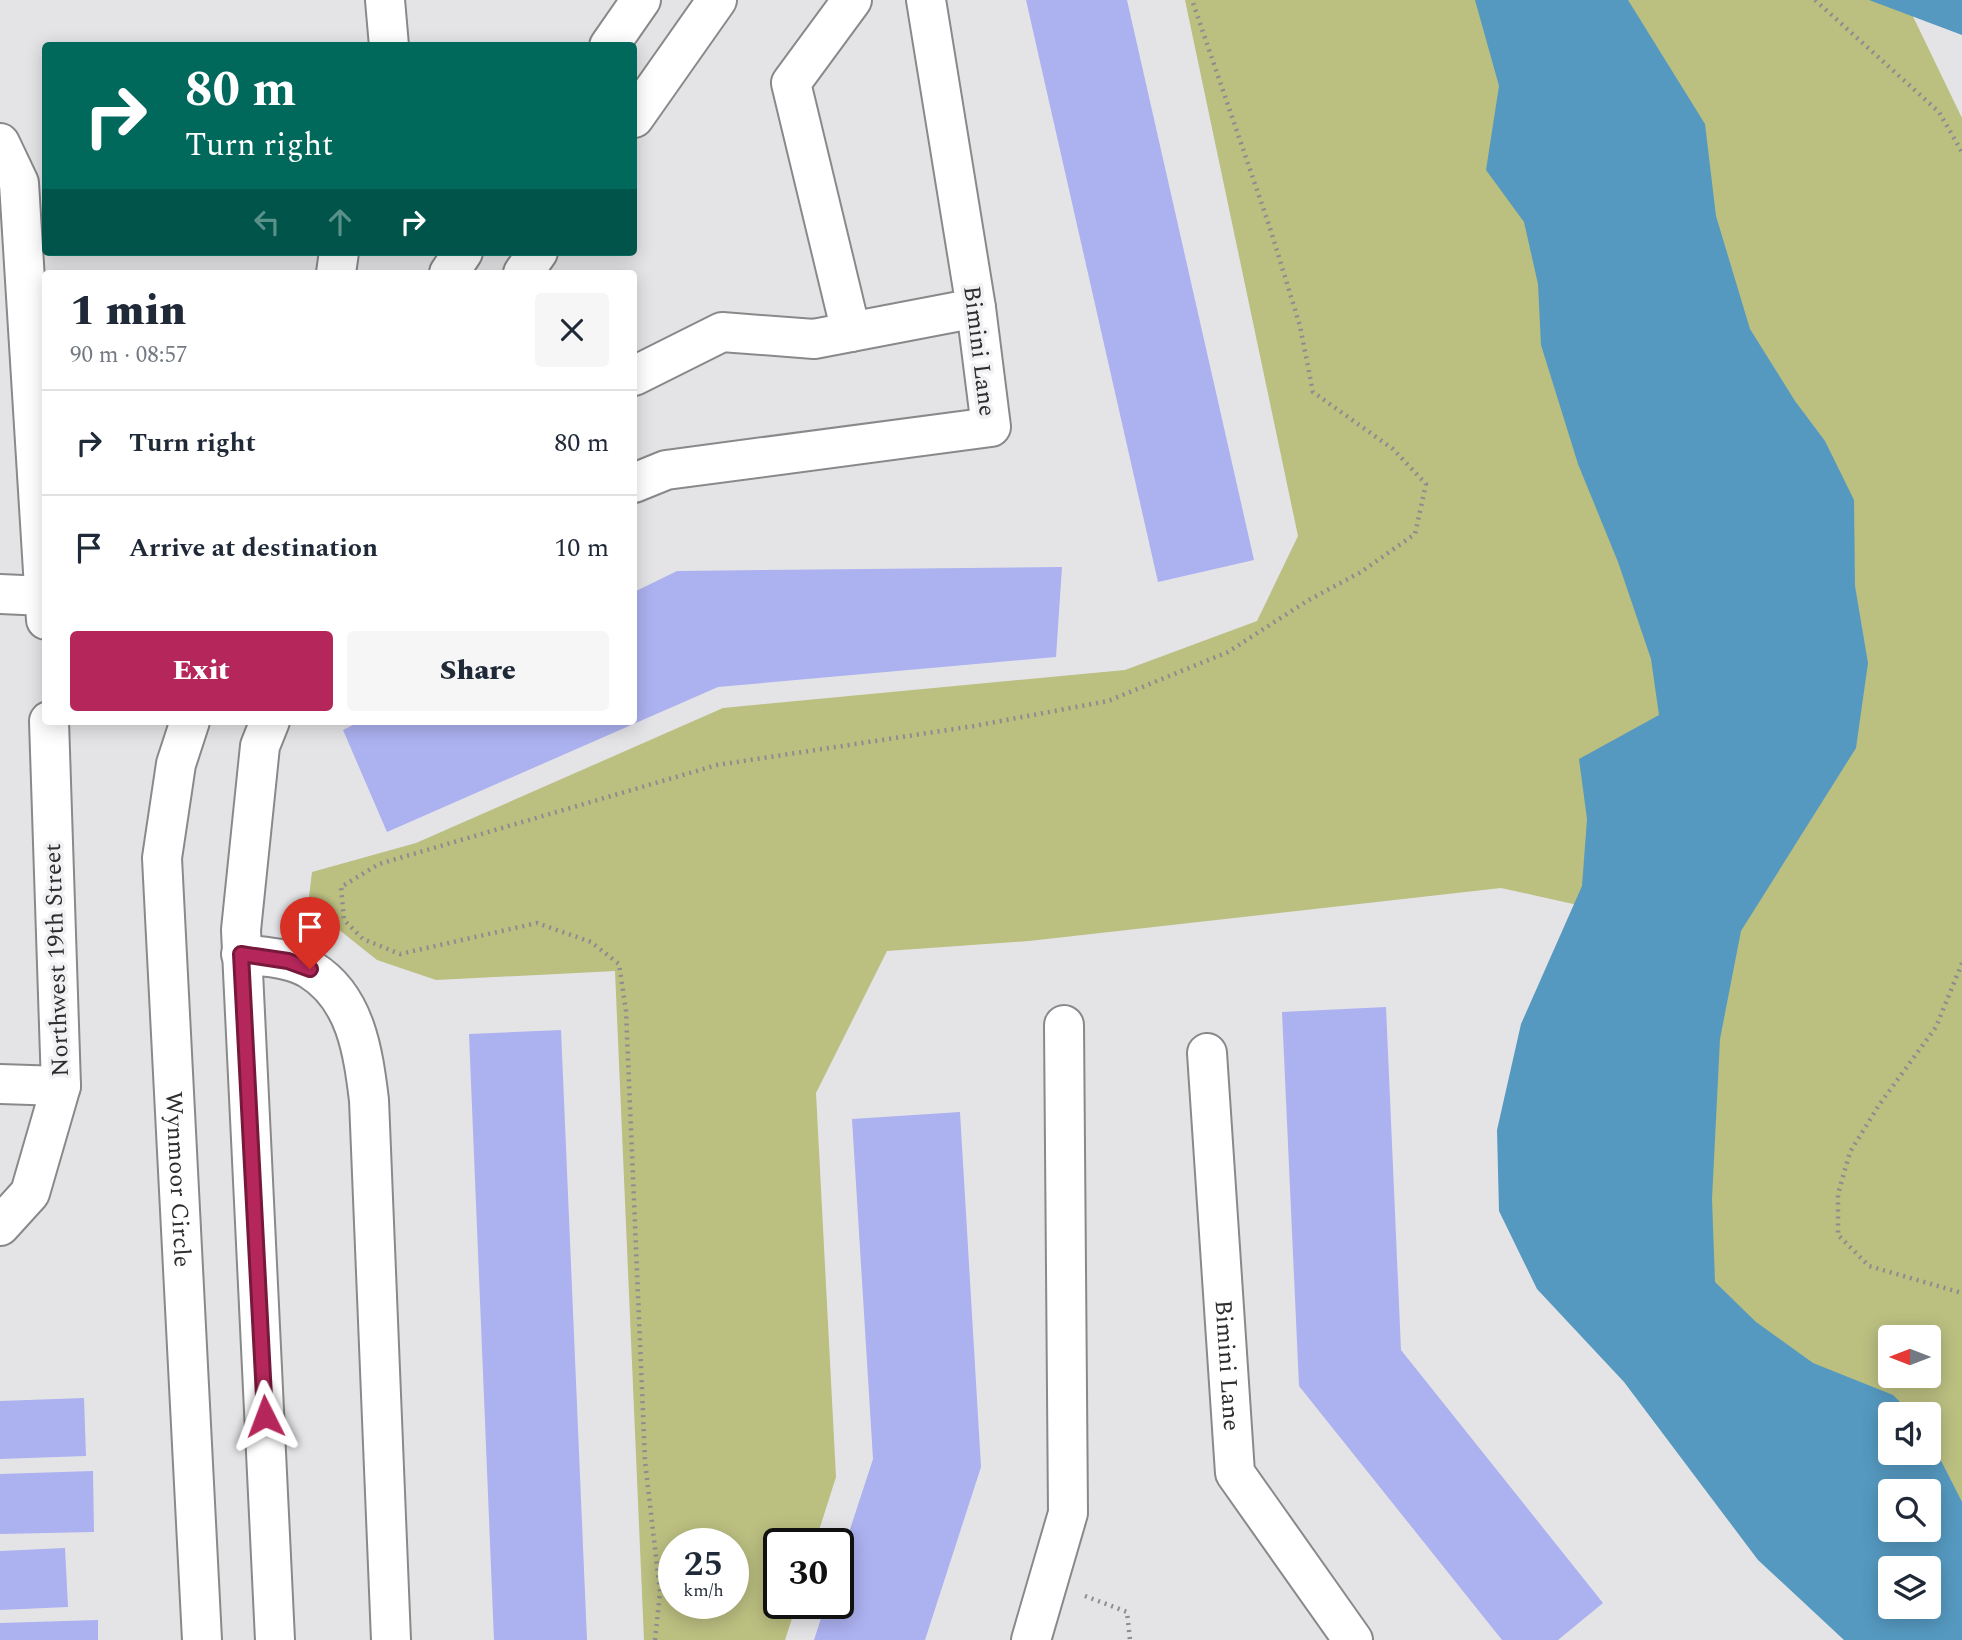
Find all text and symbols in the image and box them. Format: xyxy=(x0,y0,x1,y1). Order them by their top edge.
text: 80 m xyxy=(185,53,296,128)
icon: right xyxy=(70,70,161,161)
text: Turn right xyxy=(185,121,333,170)
icon: left xyxy=(248,203,286,241)
icon: ahead xyxy=(321,203,359,241)
icon: right xyxy=(394,203,432,241)
text: 1 min xyxy=(70,280,186,343)
street label: Bimini Lane xyxy=(953,284,1005,418)
button: close xyxy=(535,293,609,367)
text: 90 m · 08:57 xyxy=(70,338,188,373)
text: Turn right xyxy=(129,423,256,463)
text: 80 m xyxy=(554,423,609,463)
icon: right xyxy=(70,424,108,462)
text: Arrive at destination xyxy=(129,528,378,568)
text: 10 m xyxy=(554,528,609,568)
icon: arrive xyxy=(70,529,108,567)
button: Exit xyxy=(70,631,333,711)
button: Share xyxy=(347,631,609,711)
street label: Northwest 19th Street xyxy=(35,843,79,1077)
pin xyxy=(280,897,340,969)
icon: arrive xyxy=(291,908,329,946)
street label: Wynmoor Circle xyxy=(155,1091,200,1268)
street label: Bimini Lane xyxy=(1204,1299,1249,1432)
north arrow xyxy=(1878,1325,1941,1388)
map controls xyxy=(1878,1325,1941,1619)
position arrow xyxy=(228,1379,302,1453)
button: sound xyxy=(1878,1402,1941,1465)
button: search xyxy=(1878,1479,1941,1542)
speed limit sign: 30 xyxy=(763,1528,854,1619)
text: 25 xyxy=(684,1538,723,1591)
button: layers xyxy=(1878,1556,1941,1619)
text: km/h xyxy=(683,1577,724,1604)

